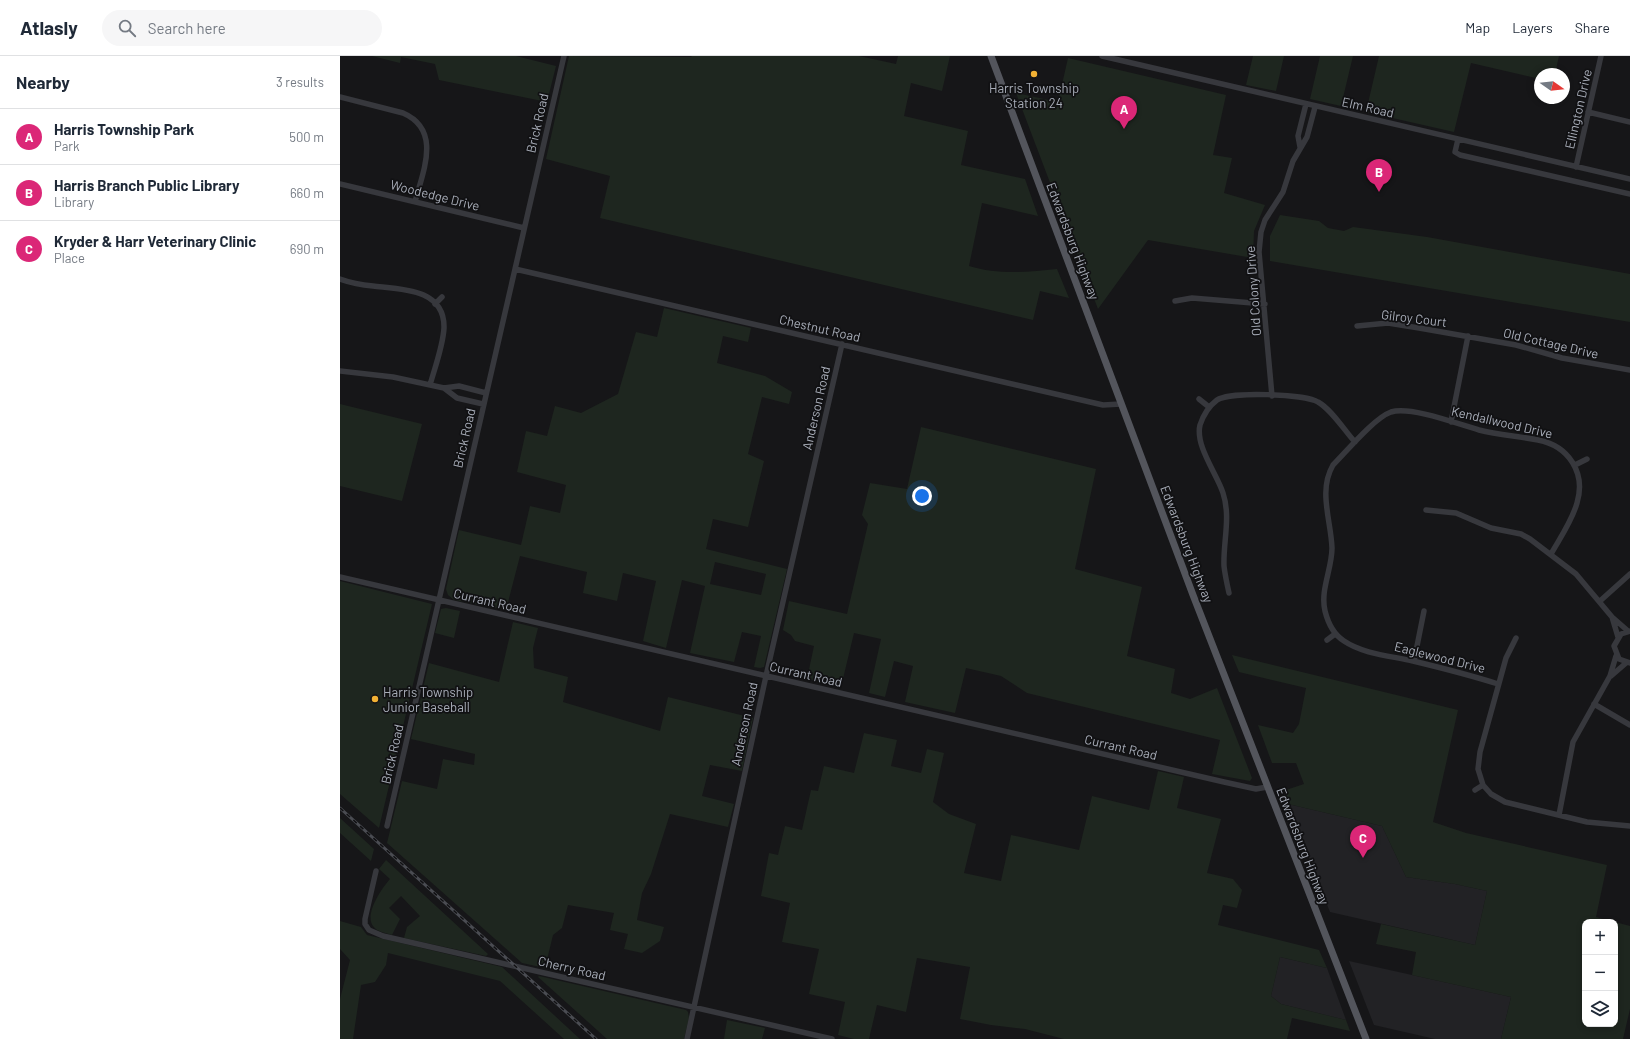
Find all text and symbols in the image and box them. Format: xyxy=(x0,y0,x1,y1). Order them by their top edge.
search box xyxy=(102,10,382,46)
text: Atlasly xyxy=(20,16,78,39)
icon: search xyxy=(116,17,138,39)
text: Search here xyxy=(148,19,226,37)
text: Map xyxy=(1465,19,1490,36)
text: Layers xyxy=(1512,19,1553,36)
text: Share xyxy=(1575,19,1610,36)
north arrow xyxy=(1534,68,1570,104)
street label: Ellington Drive xyxy=(1561,68,1595,150)
marker: Harris Township Station 24 xyxy=(1029,69,1039,79)
text: Nearby xyxy=(16,72,70,92)
text: 3 results xyxy=(276,74,324,90)
place label: Harris Township Station 24 xyxy=(989,80,1079,111)
street label: Brick Road xyxy=(522,92,552,154)
street label: Elm Road xyxy=(1340,93,1396,121)
pin: A xyxy=(1111,96,1137,129)
text: Harris Township Park xyxy=(54,120,194,138)
text: A xyxy=(25,129,33,145)
text: 500 m xyxy=(289,129,324,145)
text: Park xyxy=(54,138,80,154)
pin: B xyxy=(1366,159,1392,192)
text: Harris Branch Public Library xyxy=(54,176,240,194)
street label: Woodedge Drive xyxy=(389,176,481,214)
street label: Edwardsburg Highway xyxy=(1043,180,1103,302)
text: B xyxy=(25,185,33,201)
text: 660 m xyxy=(290,185,324,201)
text: Library xyxy=(54,194,94,210)
text: Kryder & Harr Veterinary Clinic xyxy=(54,232,256,250)
text: C xyxy=(25,241,33,257)
text: 690 m xyxy=(290,241,324,257)
street label: Old Colony Drive xyxy=(1242,245,1264,337)
text: Place xyxy=(54,250,85,266)
street label: Gilroy Court xyxy=(1380,306,1448,330)
street label: Chestnut Road xyxy=(778,311,862,345)
street label: Old Cottage Drive xyxy=(1502,324,1600,362)
street label: Anderson Road xyxy=(799,365,833,451)
street label: Kendallwood Drive xyxy=(1450,403,1554,441)
street label: Brick Road xyxy=(449,407,479,469)
street label: Edwardsburg Highway xyxy=(1157,483,1217,605)
your location xyxy=(912,486,932,506)
street label: Currant Road xyxy=(452,585,528,617)
street label: Eaglewood Drive xyxy=(1393,638,1487,676)
street label: Currant Road xyxy=(768,658,844,690)
street label: Anderson Road xyxy=(727,681,761,767)
place label: Harris Township Junior Baseball xyxy=(383,684,473,715)
marker: Harris Township Junior Baseball xyxy=(370,694,380,704)
street label: Brick Road xyxy=(377,723,407,785)
street label: Currant Road xyxy=(1083,731,1159,763)
street label: Edwardsburg Highway xyxy=(1273,785,1333,907)
pin: C xyxy=(1350,825,1376,858)
map controls xyxy=(1582,919,1618,1027)
button: + xyxy=(1582,919,1618,955)
street label: Cherry Road xyxy=(537,952,607,984)
button: − xyxy=(1582,955,1618,991)
button: layers xyxy=(1582,991,1618,1027)

